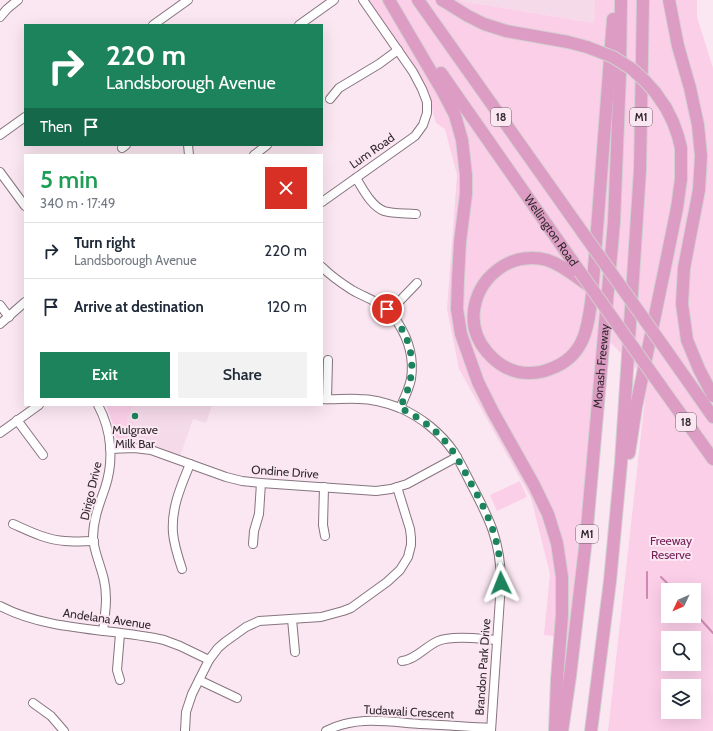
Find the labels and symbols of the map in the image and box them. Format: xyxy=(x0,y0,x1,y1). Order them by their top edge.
road number: 18 xyxy=(491,108,511,126)
road number: M1 xyxy=(630,108,652,126)
street label: Lum Road xyxy=(346,130,397,171)
street label: Wellington Road xyxy=(521,191,582,269)
pin xyxy=(370,292,404,326)
street label: Monash Freeway xyxy=(590,323,612,409)
marker: Mulgrave Milk Bar xyxy=(130,411,140,421)
road number: 18 xyxy=(676,413,696,431)
place label: Mulgrave Milk Bar xyxy=(112,422,158,451)
street label: Dirigo Drive xyxy=(76,460,105,522)
street label: Ondine Drive xyxy=(251,462,319,481)
road number: M1 xyxy=(576,525,598,543)
park label: Freeway Reserve xyxy=(650,533,692,562)
position arrow xyxy=(480,562,522,604)
north arrow xyxy=(661,583,701,623)
street label: Andelana Avenue xyxy=(62,605,152,632)
street label: Brandon Park Drive xyxy=(472,618,493,716)
street label: Tudawali Crescent xyxy=(363,702,455,721)

